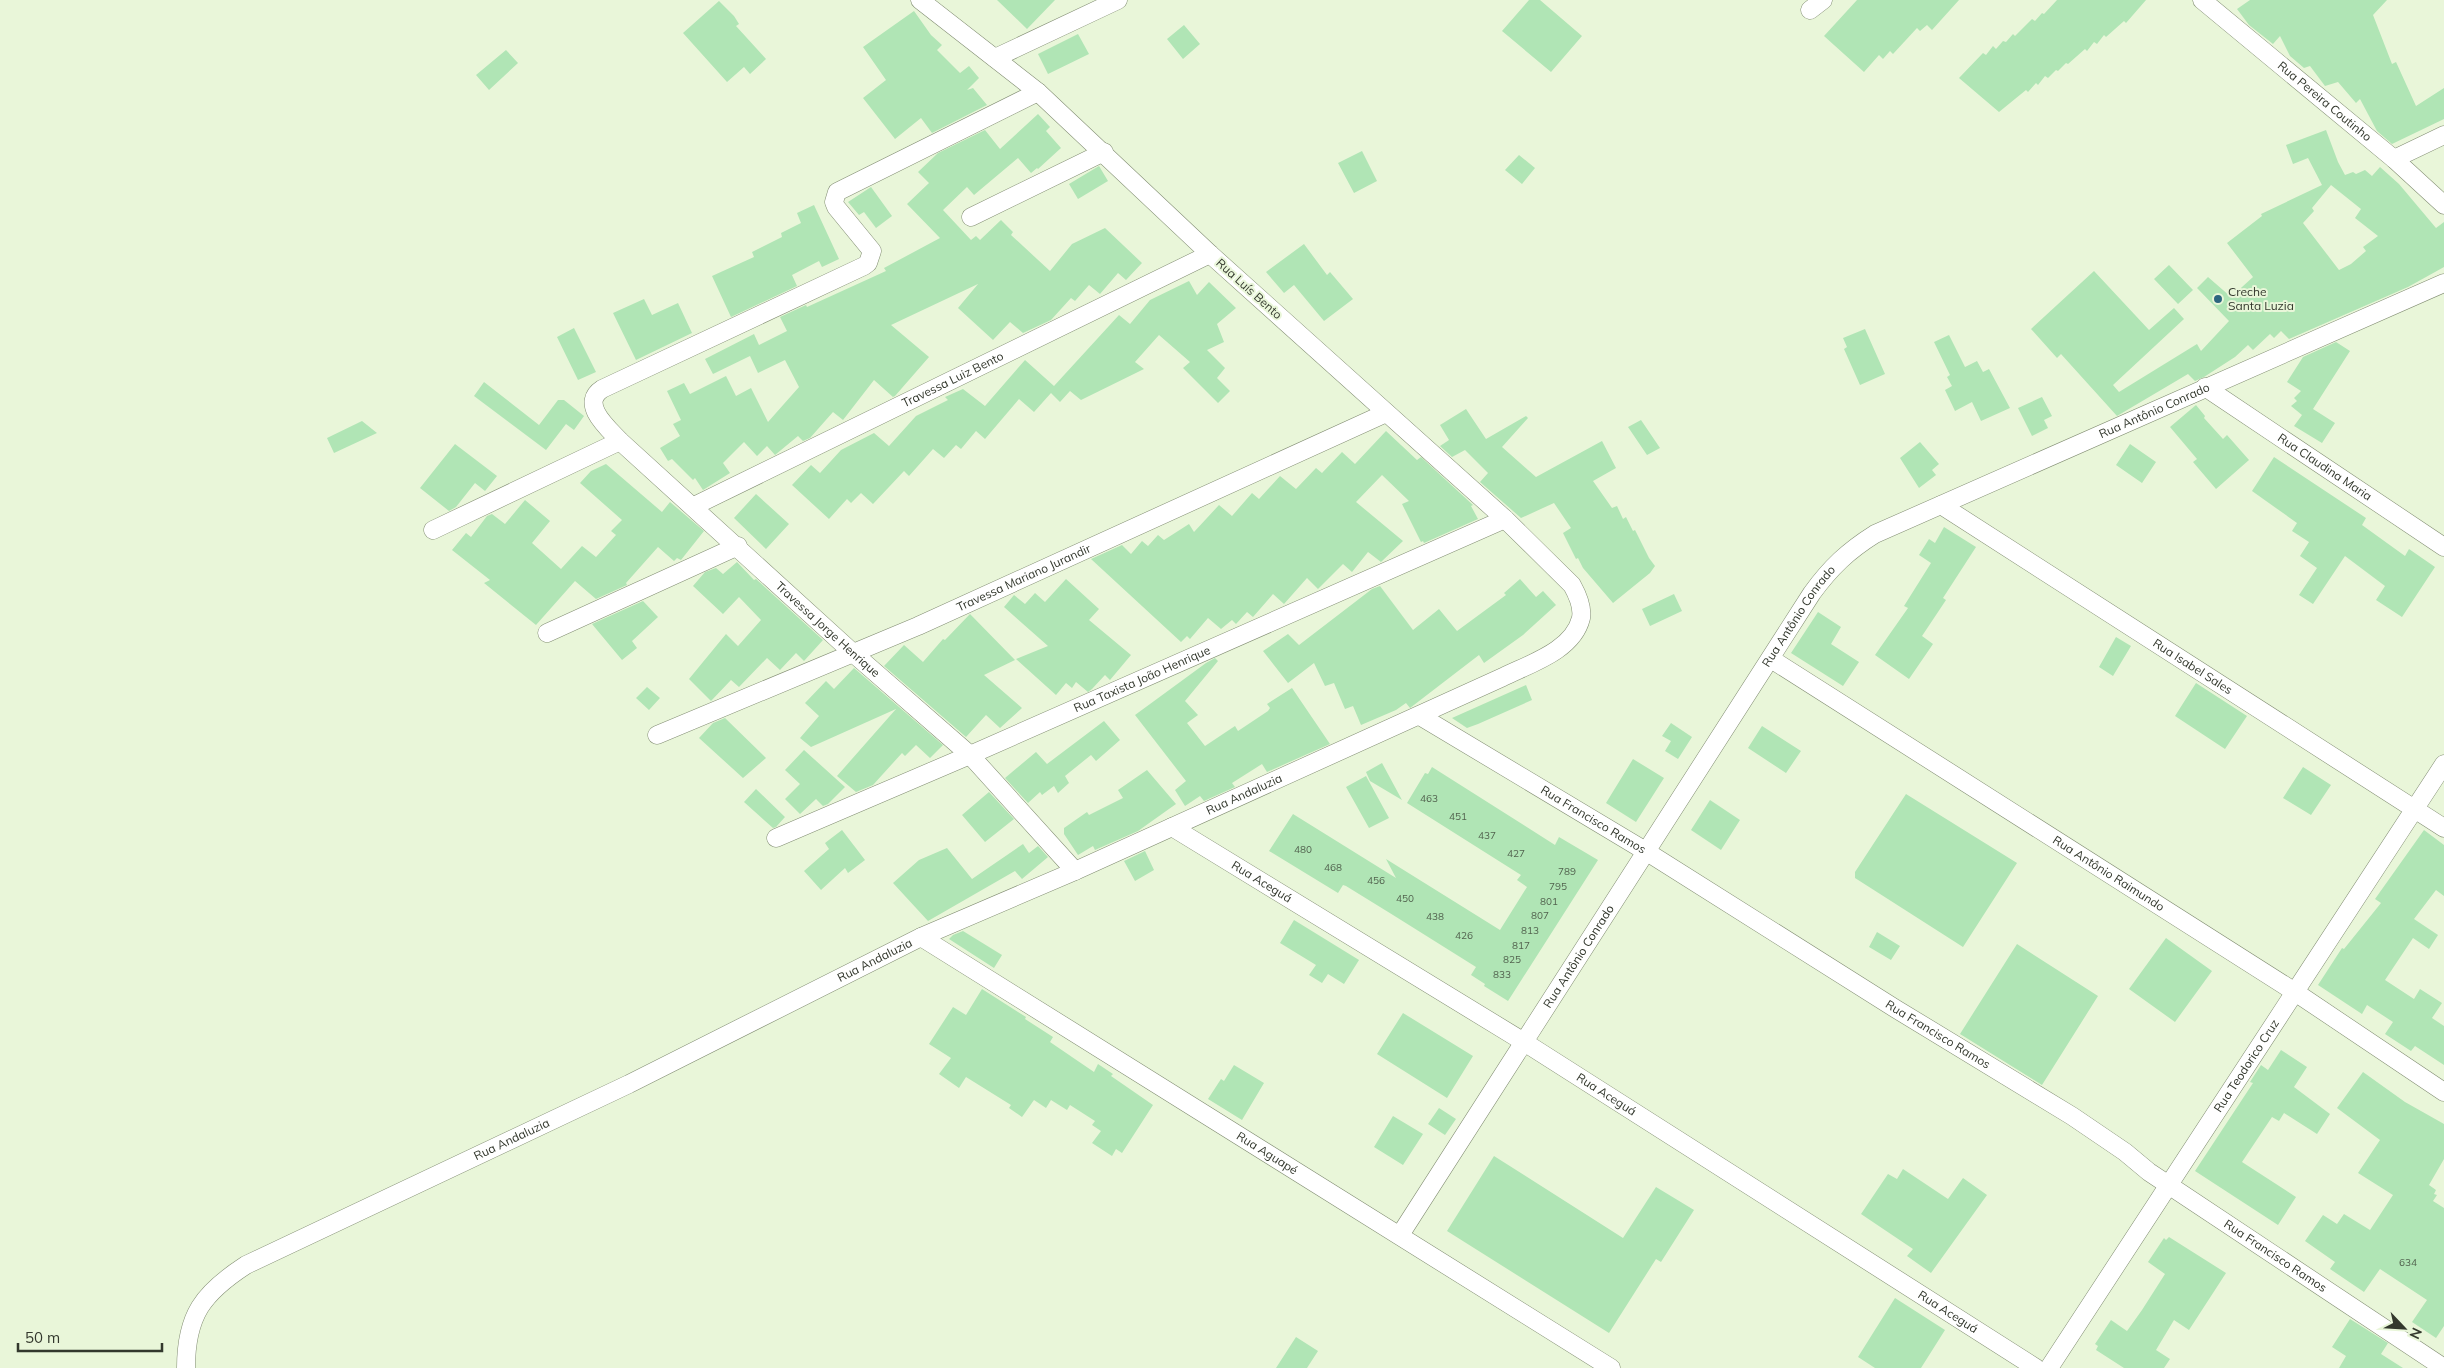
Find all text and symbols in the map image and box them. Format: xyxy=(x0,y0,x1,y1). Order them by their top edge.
street label: Rua Pereira Coutinho xyxy=(2275,58,2375,144)
street label: Rua Luís Bento xyxy=(1213,255,1286,322)
place label: Creche Santa Luzia xyxy=(2228,284,2294,313)
marker: Creche Santa Luzia xyxy=(2212,293,2224,305)
street label: Travessa Luiz Bento xyxy=(899,348,1006,410)
street label: Rua Antônio Conrado xyxy=(2096,379,2212,441)
street label: Rua Claudina Maria xyxy=(2275,430,2375,504)
street label: Travessa Mariano Jurandir xyxy=(954,540,1094,614)
street label: Rua Antônio Conrado xyxy=(1758,562,1838,670)
street label: Travessa Jorge Henrique xyxy=(773,578,883,680)
street label: Rua Isabel Sales xyxy=(2150,635,2236,697)
street label: Rua Taxista João Henrique xyxy=(1071,642,1212,715)
street label: Rua Andaluzia xyxy=(1204,770,1284,818)
street label: Rua Francisco Ramos xyxy=(1538,782,1649,857)
house number: 463 xyxy=(1420,792,1438,805)
house number: 451 xyxy=(1449,810,1467,823)
house number: 437 xyxy=(1478,829,1496,842)
street label: Rua Antônio Raimundo xyxy=(2050,832,2168,914)
house number: 480 xyxy=(1294,843,1312,856)
house number: 427 xyxy=(1507,847,1525,860)
street label: Rua Aceguá xyxy=(1229,857,1295,905)
house number: 468 xyxy=(1324,861,1342,874)
house number: 789 xyxy=(1558,865,1576,878)
house number: 456 xyxy=(1367,874,1385,887)
house number: 795 xyxy=(1549,880,1567,893)
house number: 450 xyxy=(1396,892,1414,905)
house number: 801 xyxy=(1540,895,1558,908)
street label: Rua Antônio Conrado xyxy=(1540,902,1617,1011)
house number: 807 xyxy=(1531,909,1549,922)
house number: 438 xyxy=(1426,910,1444,923)
house number: 813 xyxy=(1521,924,1539,937)
house number: 426 xyxy=(1455,929,1473,942)
street label: Rua Andaluzia xyxy=(835,935,915,985)
house number: 817 xyxy=(1512,939,1530,952)
house number: 825 xyxy=(1503,953,1521,966)
house number: 833 xyxy=(1493,968,1511,981)
street label: Rua Francisco Ramos xyxy=(1883,996,1993,1072)
street label: Rua Teodorico Cruz xyxy=(2210,1016,2282,1115)
street label: Rua Aceguá xyxy=(1574,1069,1639,1119)
street label: Rua Andaluzia xyxy=(471,1115,552,1163)
street label: Rua Aguapé xyxy=(1234,1128,1301,1177)
street label: Rua Francisco Ramos xyxy=(2221,1216,2330,1295)
house number: 634 xyxy=(2399,1256,2417,1269)
street label: Rua Aceguá xyxy=(1915,1287,1981,1336)
north arrow xyxy=(2379,1303,2429,1353)
scale bar xyxy=(18,1320,161,1352)
text: N xyxy=(2405,1325,2426,1342)
text: 50 m xyxy=(25,1328,60,1347)

